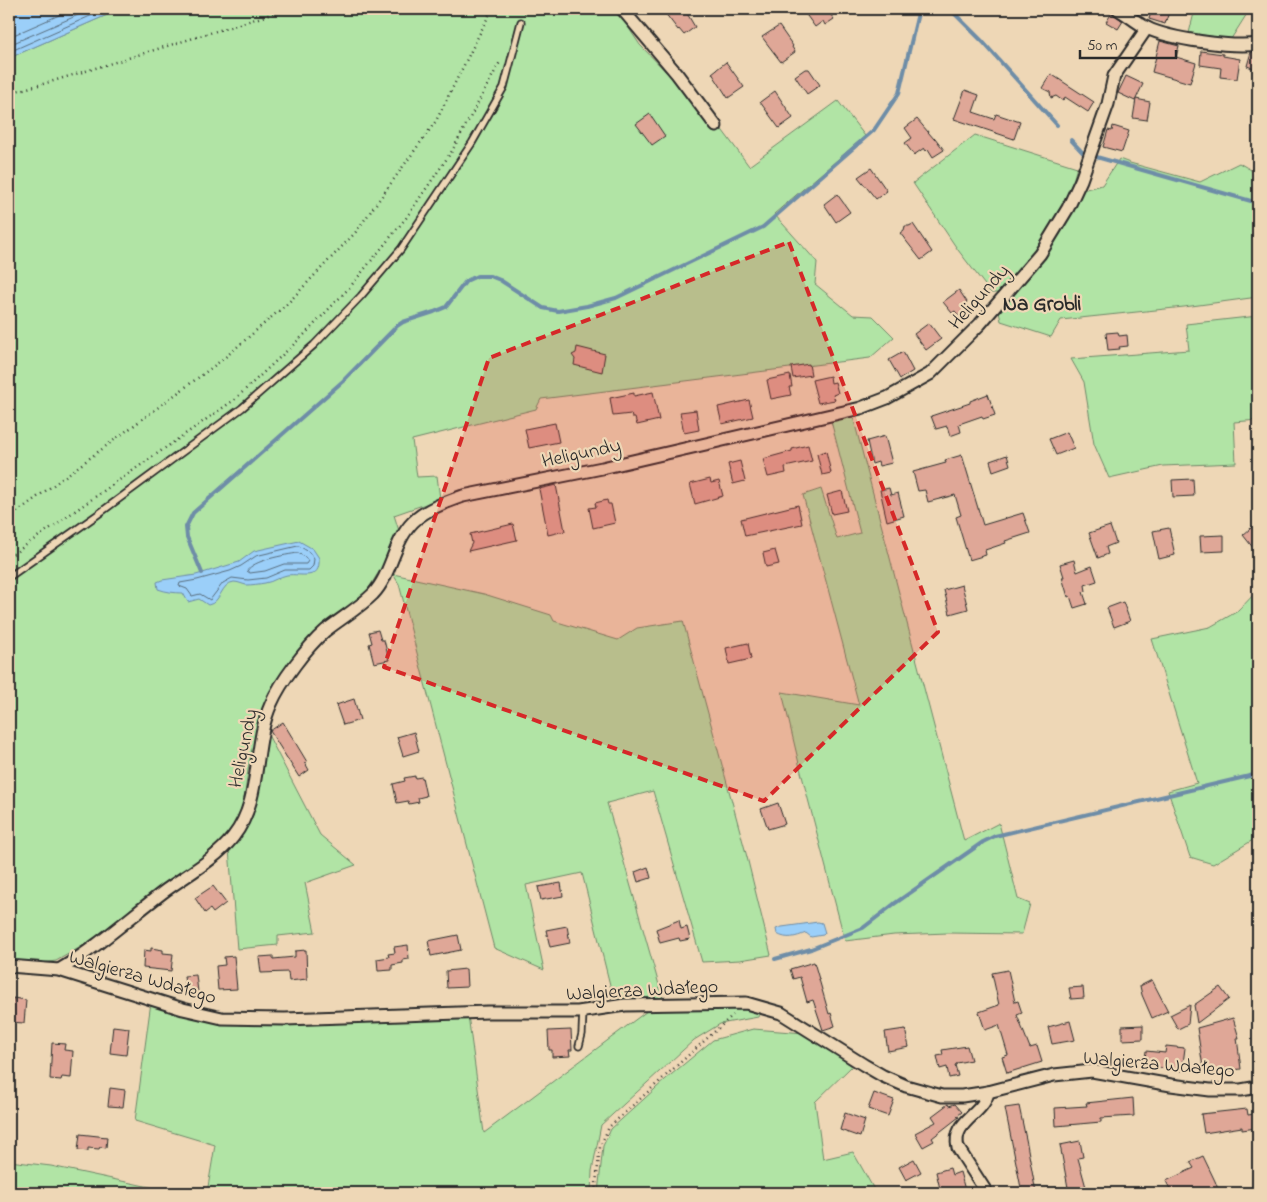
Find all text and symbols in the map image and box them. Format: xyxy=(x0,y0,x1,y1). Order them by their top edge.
scale bar xyxy=(1080,28,1176,60)
text: 50 m xyxy=(1087,35,1118,57)
street label: Heligundy xyxy=(942,258,1018,338)
district label: Na Grobli xyxy=(1003,290,1081,320)
street label: Heligundy xyxy=(539,432,624,478)
street label: Heligundy xyxy=(222,706,268,791)
street label: Walgierza Wdałego xyxy=(65,944,219,1014)
street label: Walgierza Wdałego xyxy=(565,973,719,1011)
street label: Walgierza Wdałego xyxy=(1082,1044,1236,1088)

